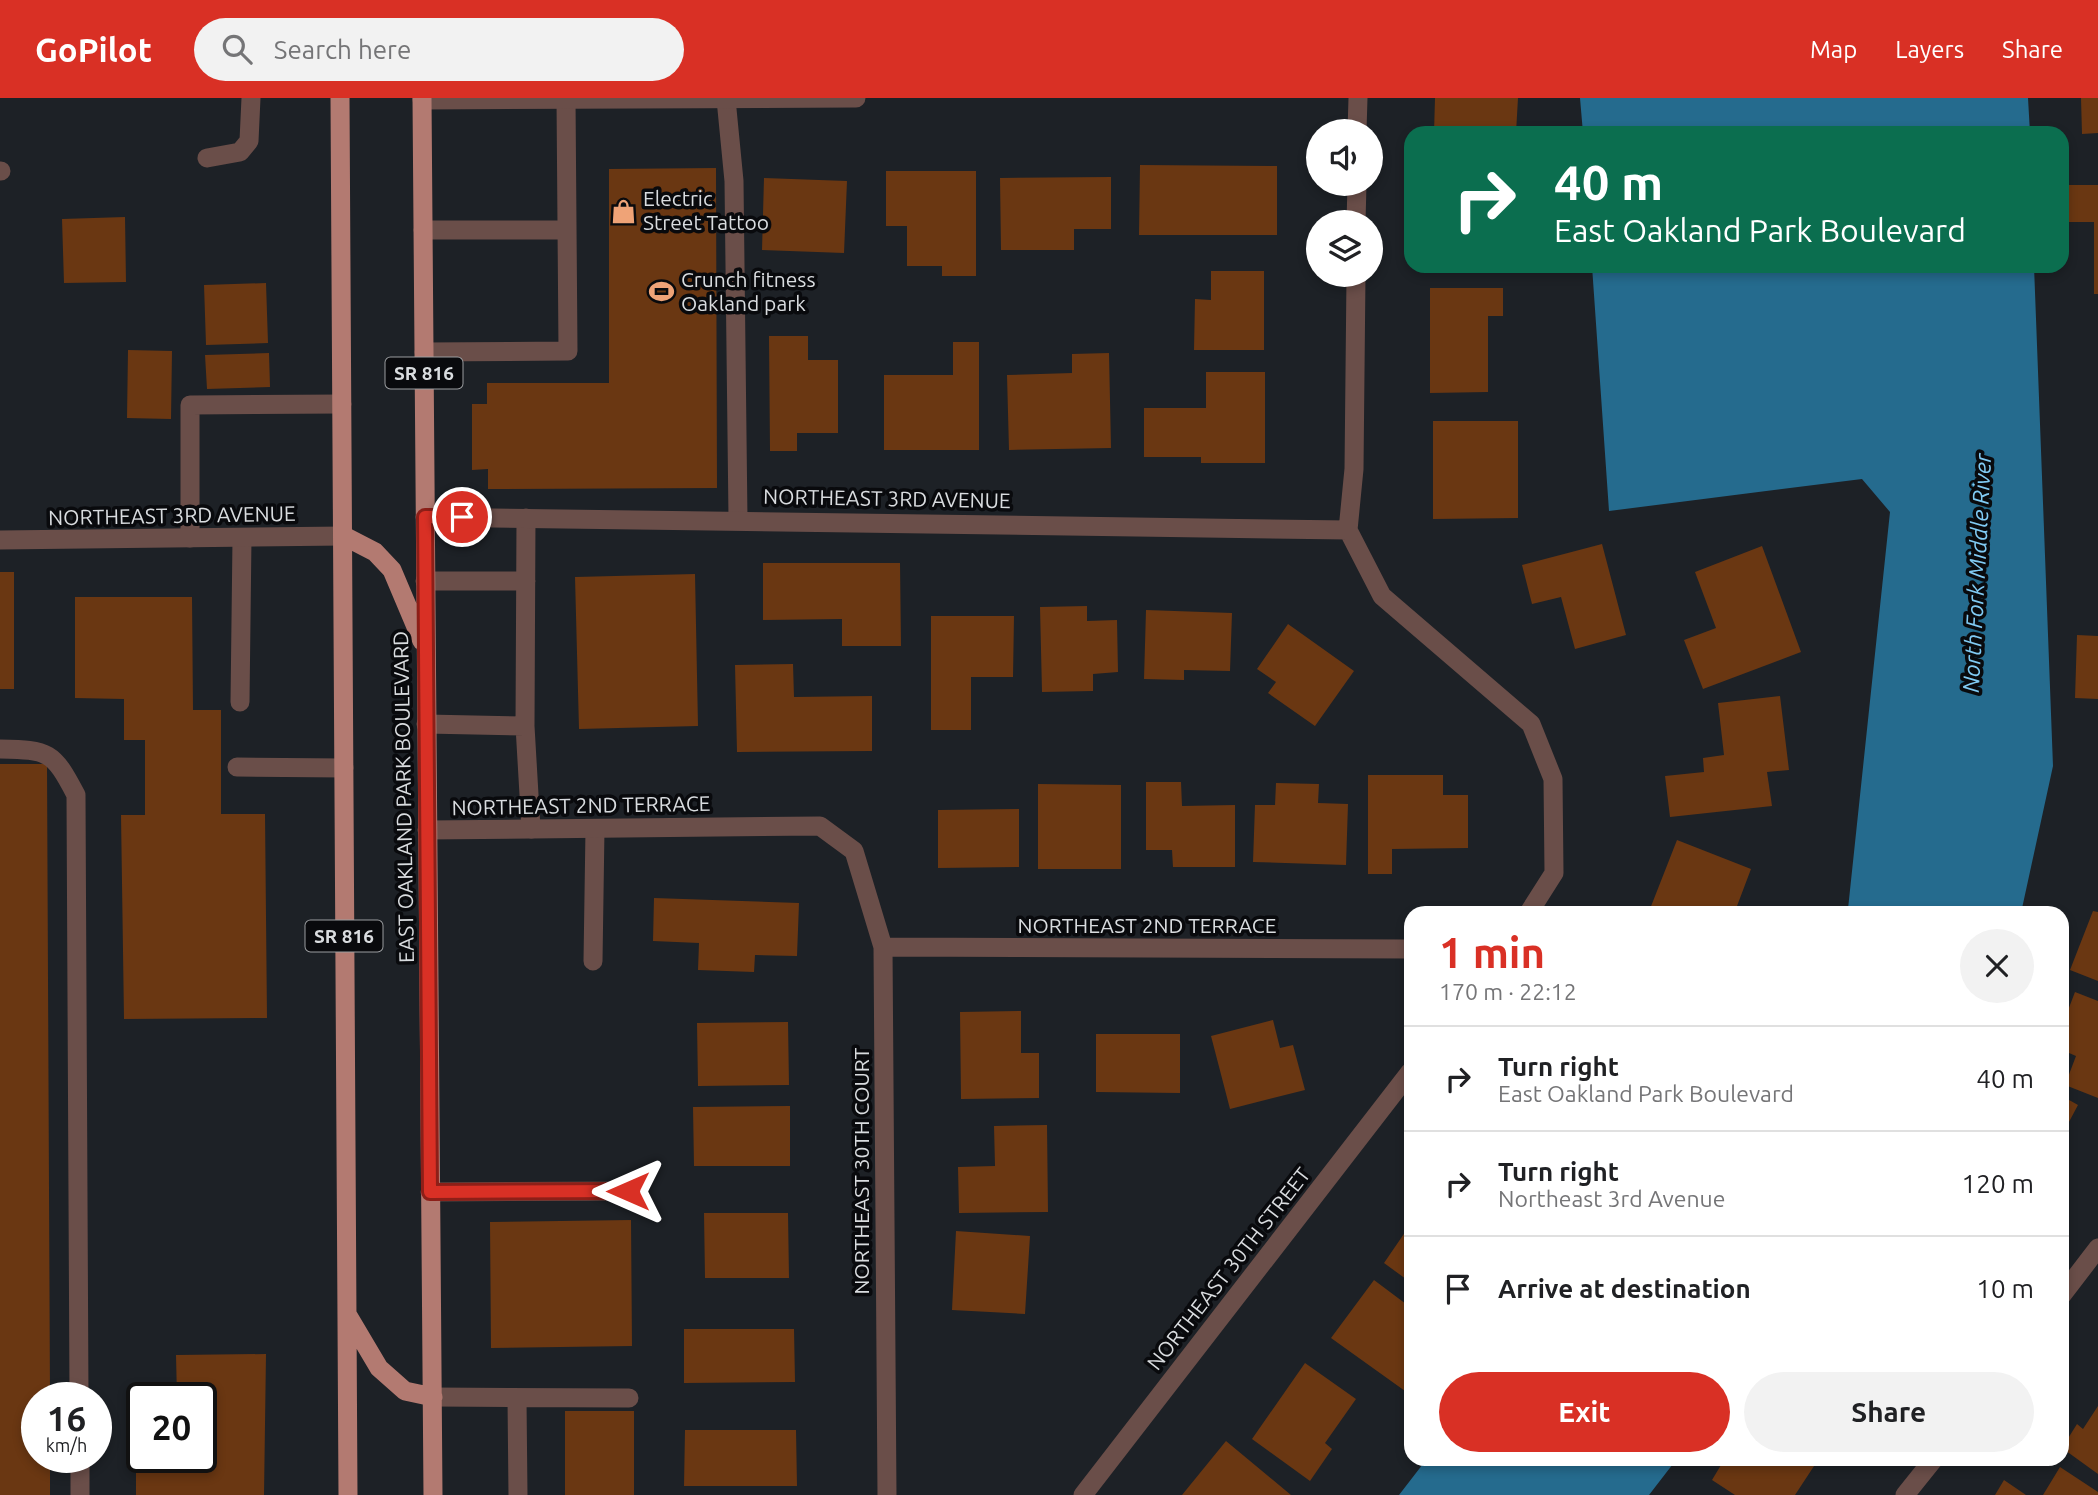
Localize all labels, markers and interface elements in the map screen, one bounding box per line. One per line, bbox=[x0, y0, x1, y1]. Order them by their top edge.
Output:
search box bbox=[194, 18, 684, 81]
icon: search bbox=[218, 30, 256, 68]
text: GoPilot bbox=[35, 31, 152, 68]
text: Search here bbox=[274, 35, 411, 64]
text: Map bbox=[1810, 36, 1857, 63]
text: Layers bbox=[1895, 36, 1964, 63]
text: Share bbox=[2002, 36, 2063, 63]
map controls bbox=[1306, 119, 1383, 287]
button: sound bbox=[1306, 119, 1383, 196]
icon: right bbox=[1439, 154, 1530, 245]
text: 40 m bbox=[1554, 154, 1663, 209]
place label: Electric Street Tattoo bbox=[643, 186, 769, 234]
shop icon: Electric Street Tattoo bbox=[609, 197, 637, 225]
button: layers bbox=[1306, 210, 1383, 287]
text: East Oakland Park Boulevard bbox=[1554, 212, 1966, 248]
place label: Crunch fitness Oakland park bbox=[681, 267, 816, 315]
sports icon: Crunch fitness Oakland park bbox=[647, 278, 675, 306]
road number: SR 816 bbox=[386, 358, 462, 388]
water label: North Fork Middle River bbox=[1958, 452, 1995, 693]
street label: NORTHEAST 3RD AVENUE bbox=[763, 484, 1011, 512]
pin bbox=[432, 487, 492, 547]
icon: arrive bbox=[443, 498, 481, 536]
street label: NORTHEAST 3RD AVENUE bbox=[48, 501, 296, 529]
street label: EAST OAKLAND PARK BOULEVARD bbox=[388, 631, 418, 963]
street label: NORTHEAST 2ND TERRACE bbox=[451, 791, 711, 819]
street label: NORTHEAST 2ND TERRACE bbox=[1017, 913, 1277, 937]
road number: SR 816 bbox=[306, 920, 382, 951]
text: 1 min bbox=[1439, 929, 1545, 976]
button: close bbox=[1960, 929, 2034, 1003]
text: 170 m · 22:12 bbox=[1439, 979, 1577, 1004]
street label: NORTHEAST 30TH COURT bbox=[849, 1047, 873, 1295]
text: Turn right bbox=[1498, 1052, 1619, 1081]
icon: right bbox=[1439, 1060, 1477, 1098]
text: 40 m bbox=[1976, 1064, 2034, 1093]
text: East Oakland Park Boulevard bbox=[1498, 1081, 1794, 1106]
position arrow bbox=[591, 1154, 665, 1228]
text: Turn right bbox=[1498, 1157, 1619, 1186]
street label: NORTHEAST 30TH STREET bbox=[1142, 1162, 1315, 1374]
icon: right bbox=[1439, 1165, 1477, 1203]
text: 120 m bbox=[1962, 1169, 2034, 1198]
text: Northeast 3rd Avenue bbox=[1498, 1186, 1725, 1211]
icon: arrive bbox=[1439, 1270, 1477, 1308]
text: Arrive at destination bbox=[1498, 1274, 1751, 1303]
text: 10 m bbox=[1976, 1274, 2034, 1303]
button: Exit bbox=[1439, 1372, 1730, 1452]
button: Share bbox=[1744, 1372, 2034, 1452]
speed limit sign: 20 bbox=[126, 1382, 217, 1473]
text: 16 bbox=[47, 1398, 86, 1438]
text: km/h bbox=[46, 1435, 87, 1455]

